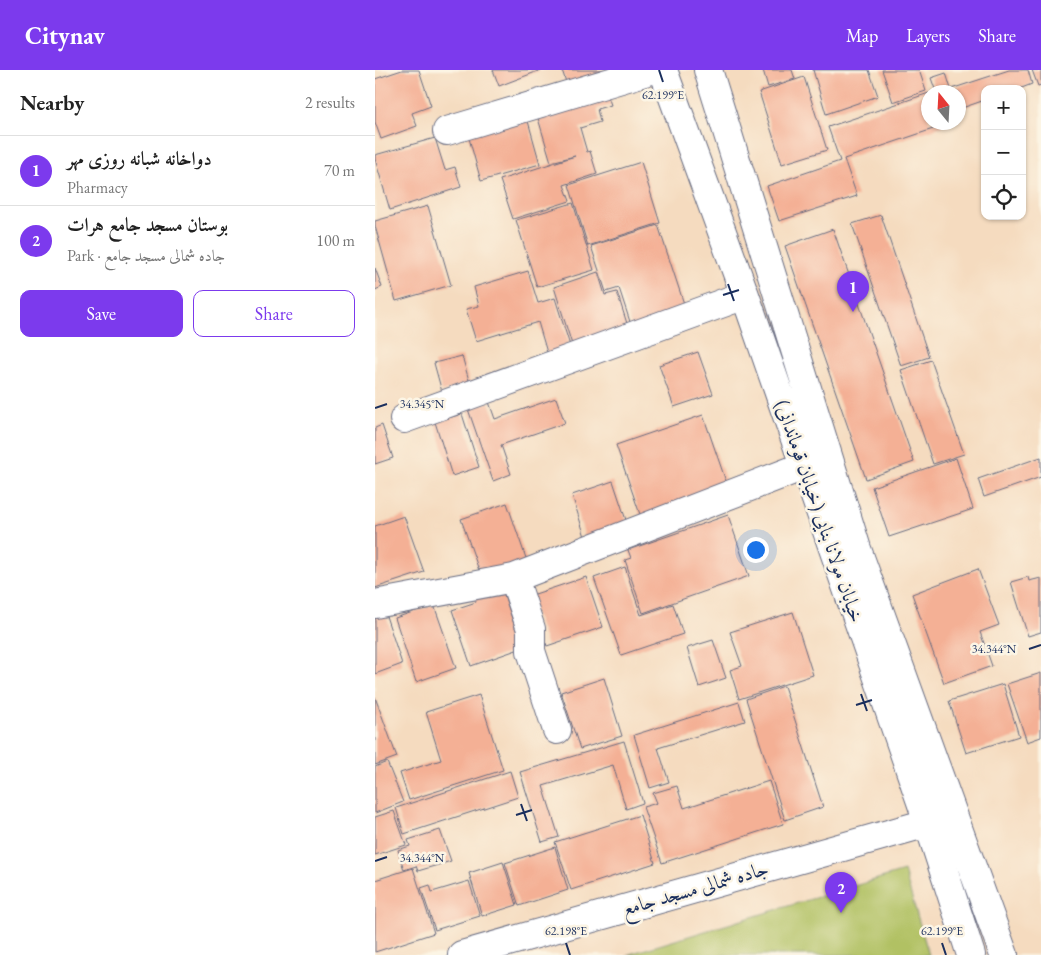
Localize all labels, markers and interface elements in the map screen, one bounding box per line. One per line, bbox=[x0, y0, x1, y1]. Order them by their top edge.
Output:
text: Citynav bbox=[25, 20, 105, 51]
text: Map bbox=[846, 24, 878, 47]
text: Layers bbox=[906, 24, 950, 47]
text: Share bbox=[978, 24, 1016, 47]
north arrow bbox=[921, 85, 966, 130]
map controls bbox=[981, 85, 1026, 220]
button: + bbox=[981, 85, 1026, 130]
text: 62.199°E bbox=[642, 87, 684, 103]
text: Nearby bbox=[20, 89, 84, 116]
text: 2 results bbox=[305, 92, 355, 113]
button: − bbox=[981, 130, 1026, 175]
text: دواخانه شبانه روزی مهر bbox=[67, 146, 212, 171]
text: 1 bbox=[32, 160, 40, 181]
text: 70 m bbox=[324, 160, 355, 181]
button: locate bbox=[981, 175, 1026, 220]
text: Pharmacy bbox=[67, 177, 128, 198]
text: بوستان مسجد جامع هرات bbox=[67, 212, 228, 237]
text: 2 bbox=[32, 230, 40, 251]
text: 100 m bbox=[316, 230, 355, 251]
text: Park · جاده شمالی مسجد جامع bbox=[67, 245, 225, 266]
pin: 1 bbox=[837, 271, 869, 312]
button: Save bbox=[20, 290, 183, 337]
button: Share bbox=[193, 290, 355, 337]
text: 34.345°N bbox=[400, 396, 445, 412]
street label: خیابان مولانا بنایی (خیابان قوماندانی) bbox=[769, 396, 870, 626]
your location bbox=[743, 537, 769, 563]
text: 34.344°N bbox=[972, 641, 1017, 657]
text: 34.344°N bbox=[400, 850, 445, 866]
street label: جاده شمالی مسجد جامع bbox=[619, 855, 773, 926]
pin: 2 bbox=[825, 872, 857, 913]
text: 62.198°E bbox=[545, 923, 587, 939]
text: 62.199°E bbox=[921, 923, 963, 939]

